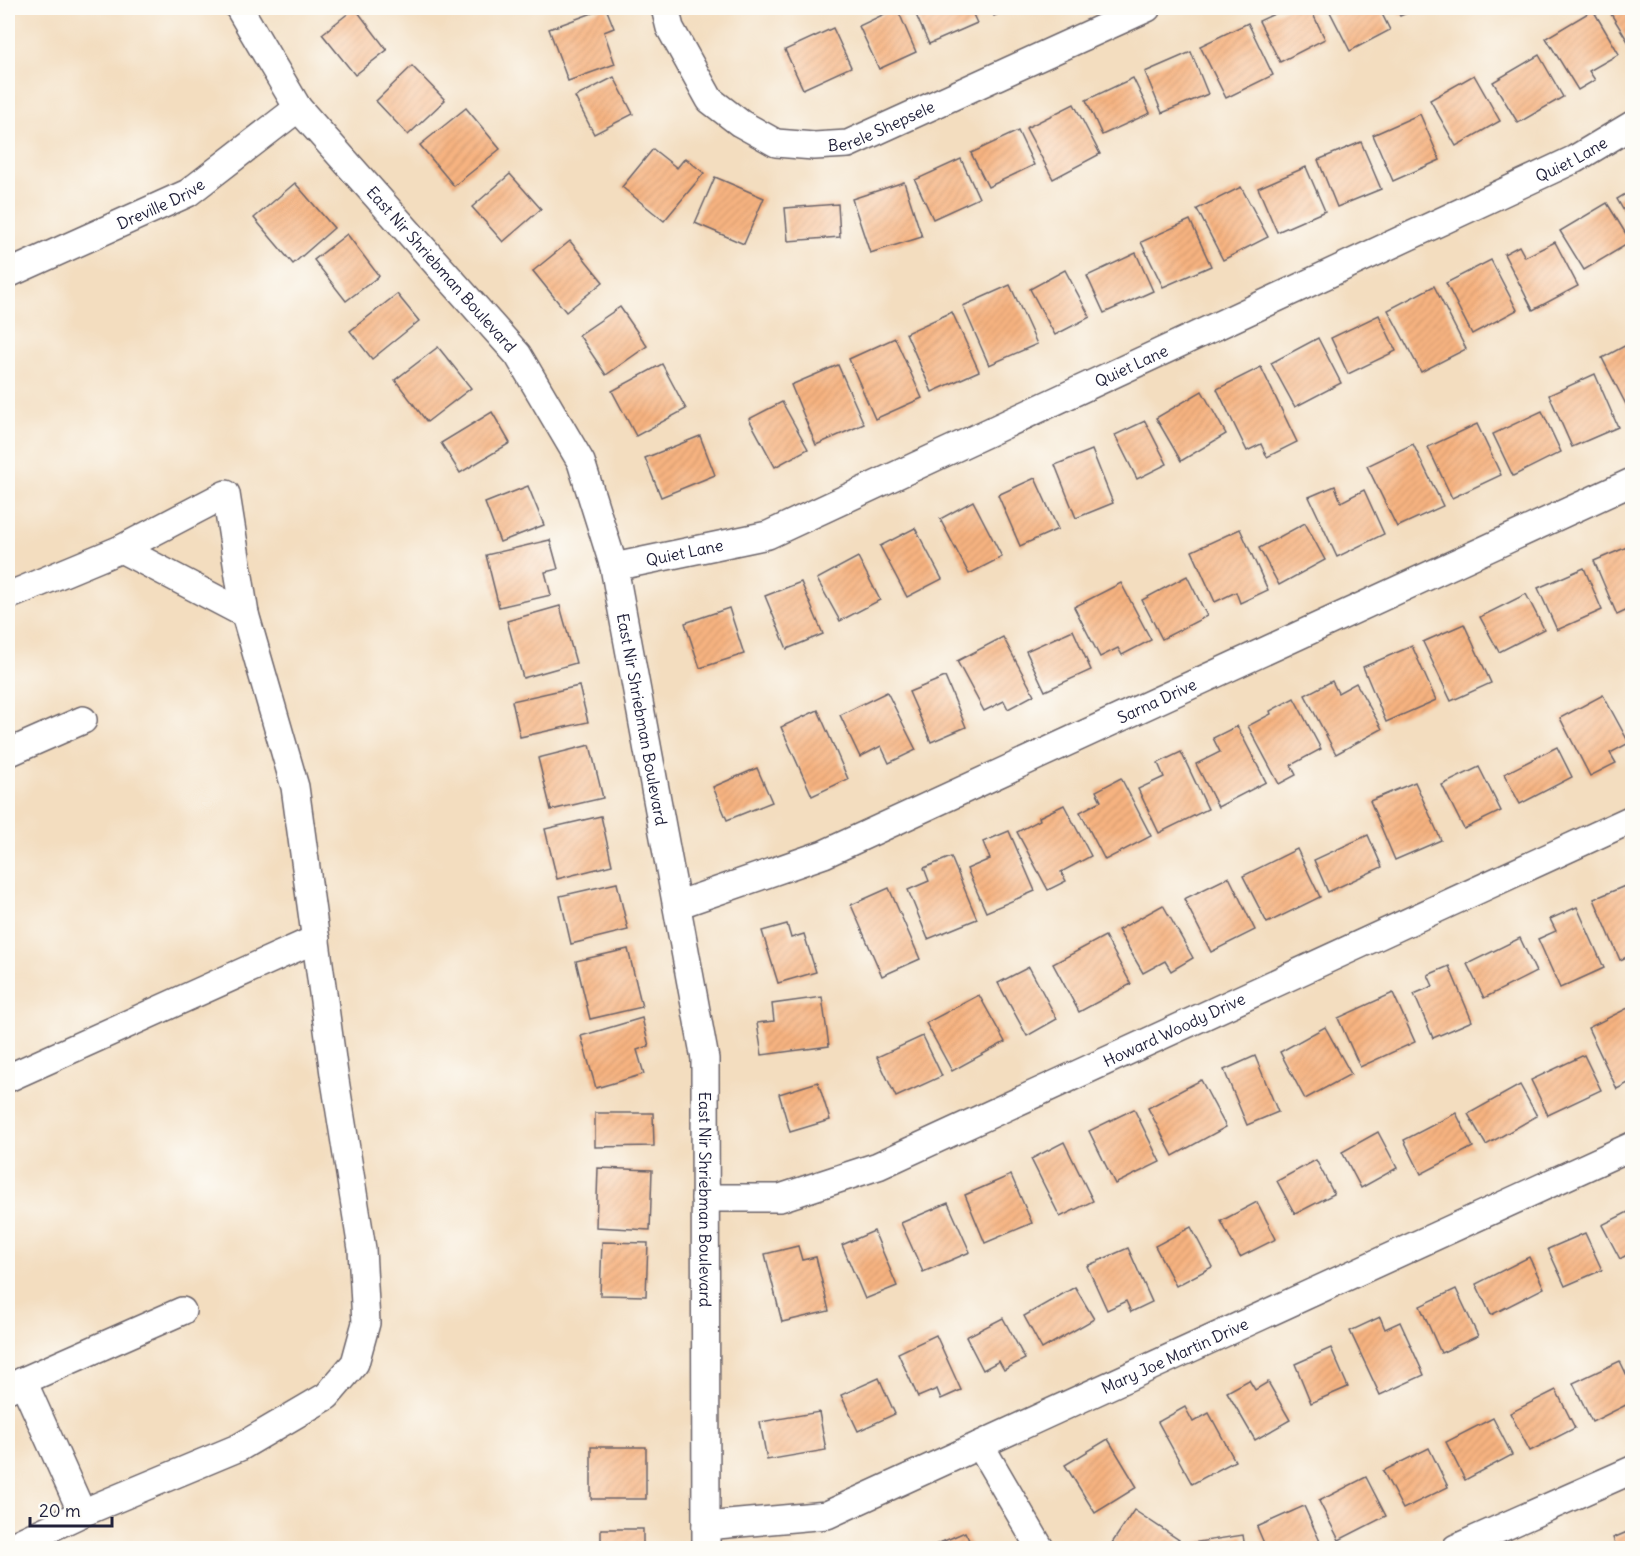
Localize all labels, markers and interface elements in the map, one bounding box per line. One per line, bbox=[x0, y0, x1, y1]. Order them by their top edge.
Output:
street label: Berele Shepsele bbox=[827, 96, 938, 155]
street label: Quiet Lane bbox=[1532, 132, 1611, 186]
street label: Dreville Drive bbox=[114, 174, 208, 234]
street label: East Nir Shriebman Boulevard bbox=[362, 182, 521, 356]
street label: Quiet Lane bbox=[1091, 340, 1171, 391]
street label: Quiet Lane bbox=[644, 535, 725, 570]
street label: East Nir Shriebman Boulevard bbox=[613, 612, 672, 827]
street label: Sarna Drive bbox=[1114, 674, 1199, 728]
street label: Howard Woody Drive bbox=[1100, 988, 1248, 1071]
street label: East Nir Shriebman Boulevard bbox=[695, 1092, 716, 1307]
street label: Mary Joe Martin Drive bbox=[1098, 1313, 1251, 1398]
scale bar bbox=[30, 1490, 112, 1528]
text: 20 m bbox=[39, 1499, 81, 1522]

